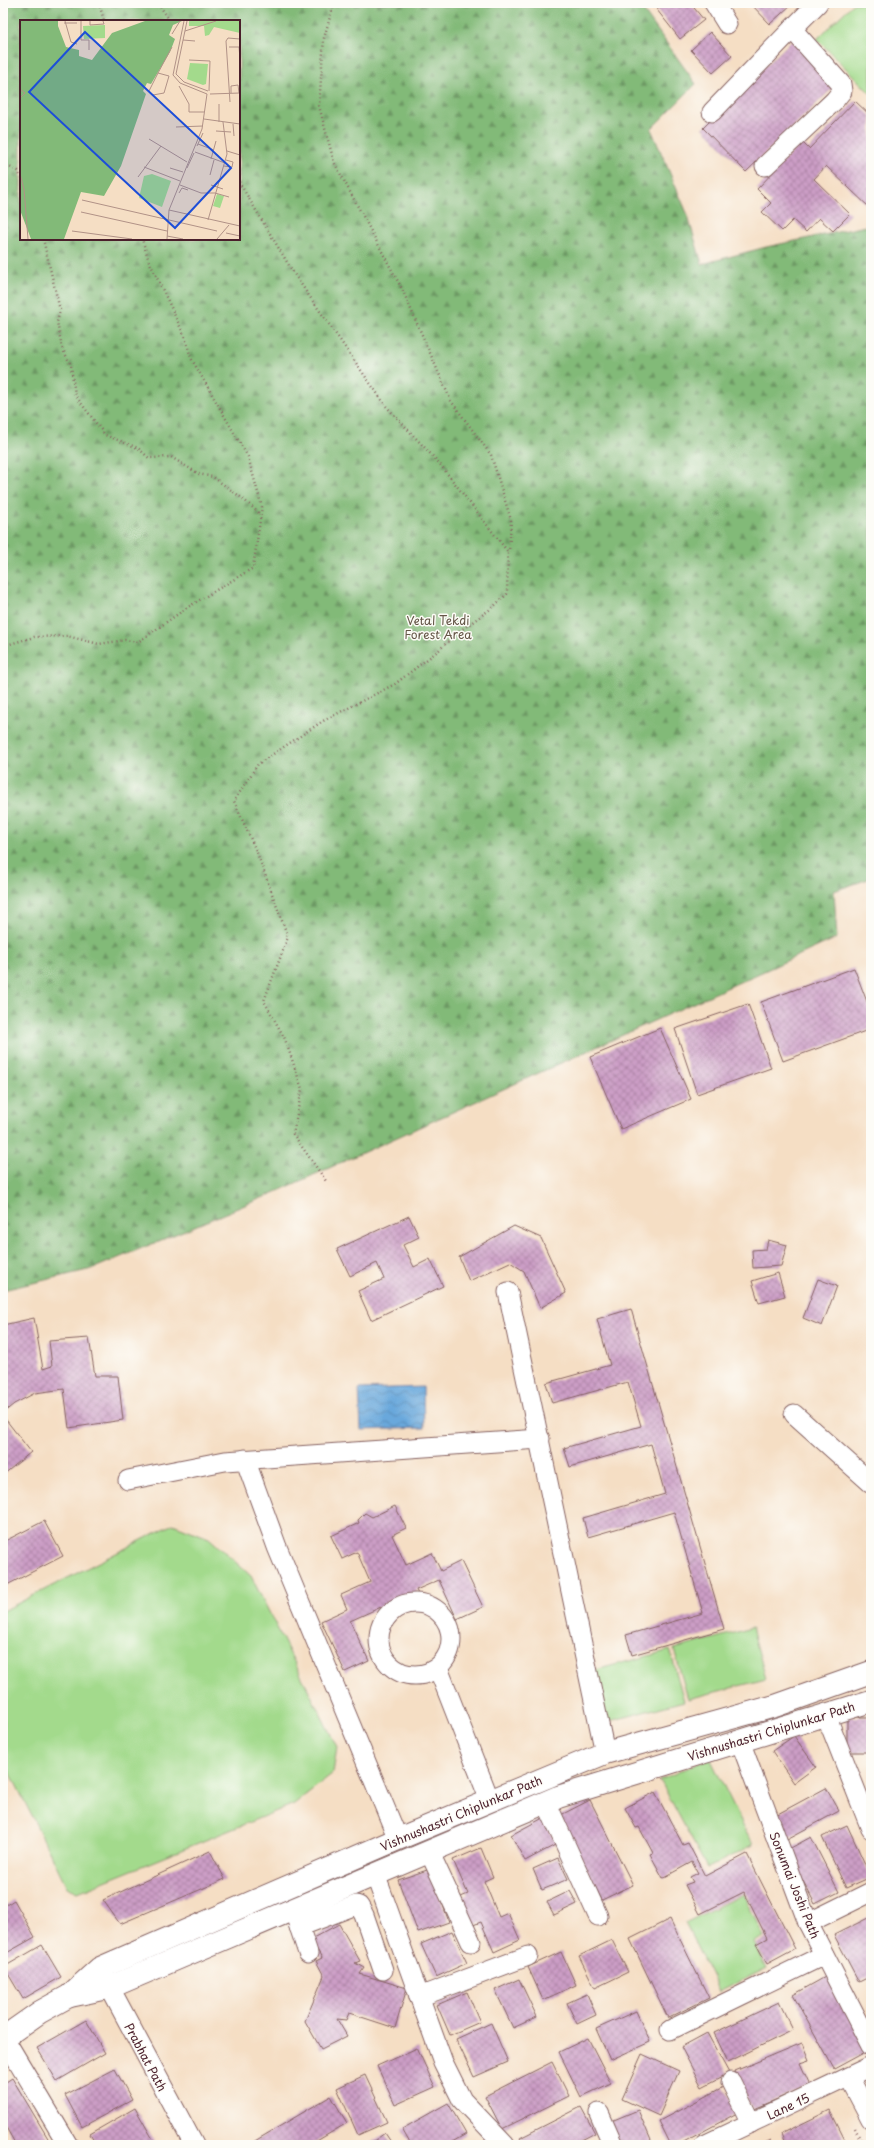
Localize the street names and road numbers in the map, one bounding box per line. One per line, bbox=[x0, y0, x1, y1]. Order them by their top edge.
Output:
street label: Vishnushastri Chiplunkar Path bbox=[685, 1697, 857, 1765]
street label: Vishnushastri Chiplunkar Path bbox=[377, 1771, 545, 1855]
street label: Sonumai Joshi Path bbox=[765, 1829, 825, 1941]
street label: Prabhat Path bbox=[120, 2020, 172, 2094]
street label: Lane 15 bbox=[764, 2088, 812, 2124]

